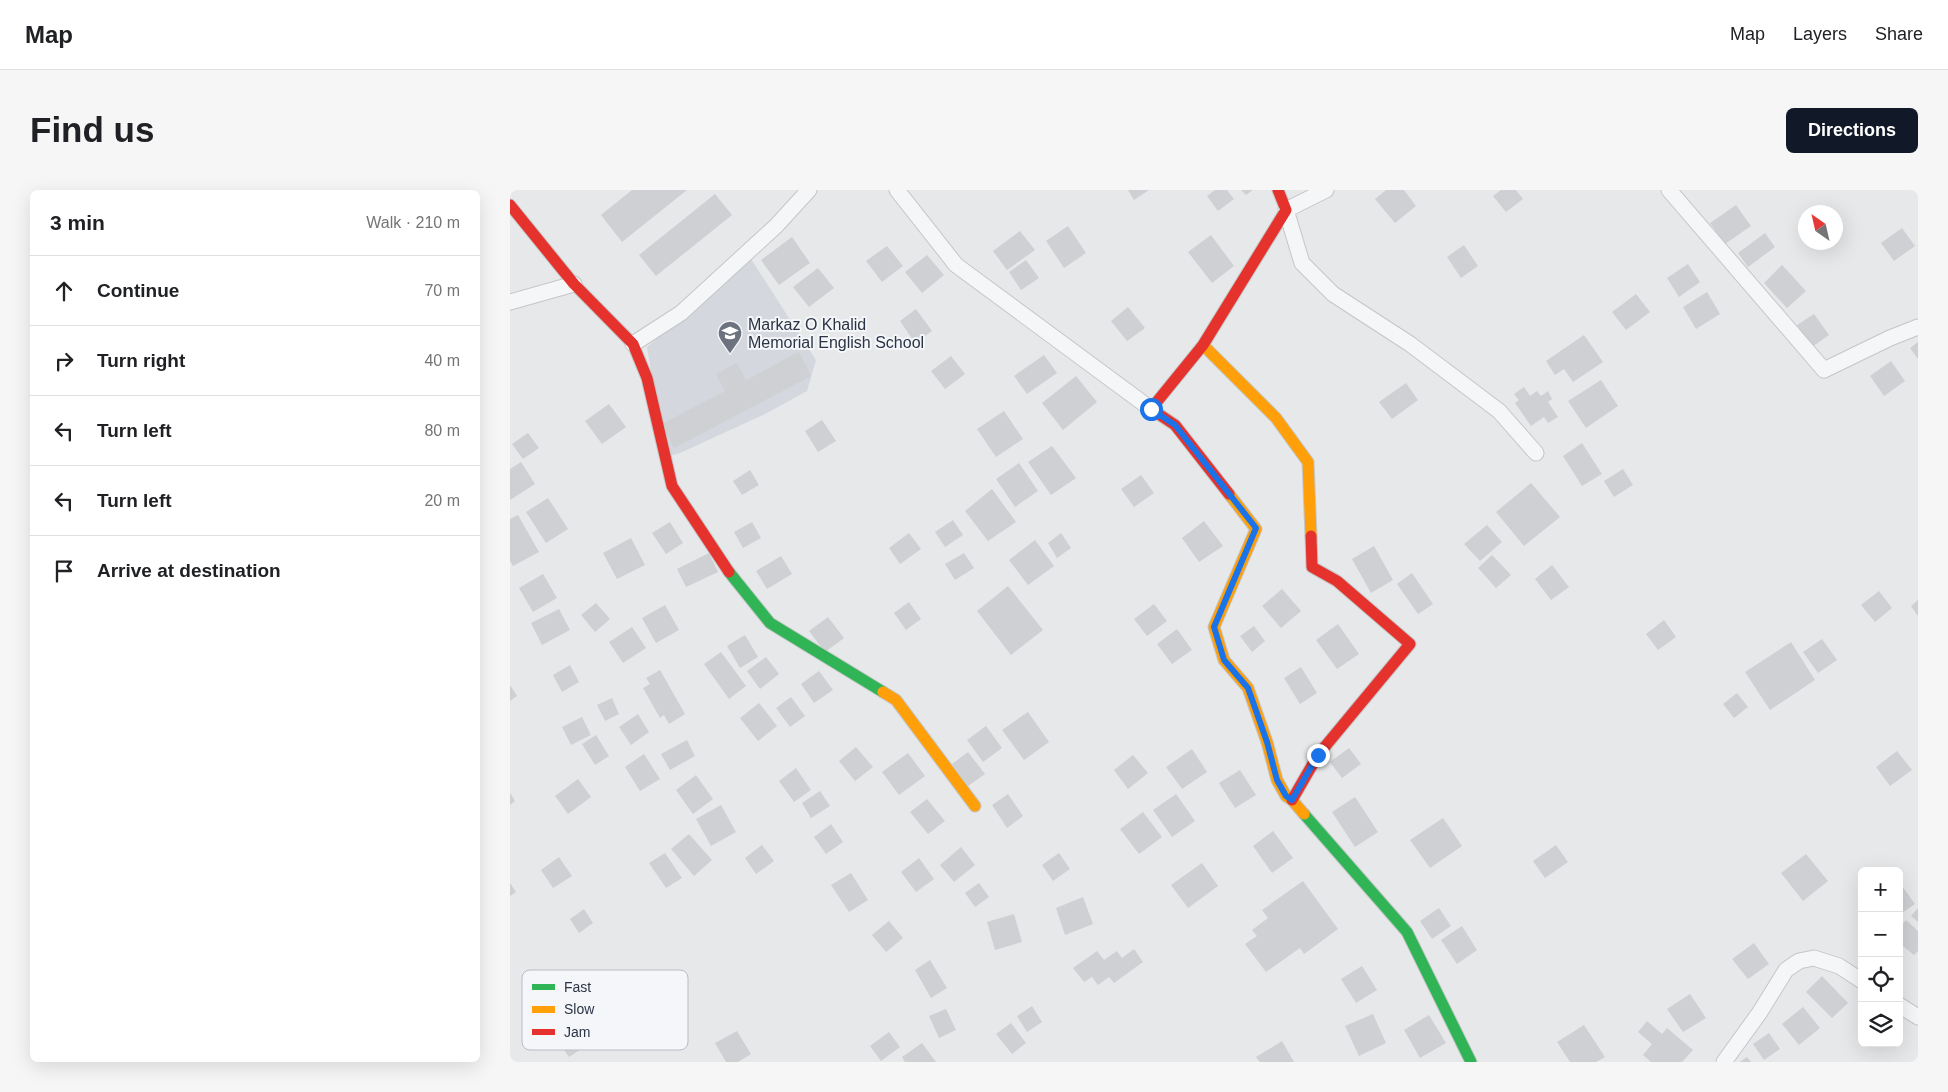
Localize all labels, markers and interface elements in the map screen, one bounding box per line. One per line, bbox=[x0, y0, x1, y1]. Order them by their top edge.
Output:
text: Map bbox=[25, 21, 73, 48]
text: Map bbox=[1730, 24, 1765, 44]
text: Layers bbox=[1793, 24, 1847, 44]
text: Share bbox=[1875, 24, 1923, 44]
button: Directions bbox=[1786, 108, 1918, 153]
text: Find us bbox=[30, 110, 154, 149]
north arrow bbox=[1798, 205, 1843, 250]
text: 3 min bbox=[50, 211, 105, 234]
text: Walk · 210 m bbox=[366, 214, 460, 231]
icon: ahead bbox=[50, 277, 78, 305]
text: Continue bbox=[97, 280, 179, 301]
text: 70 m bbox=[424, 282, 460, 299]
place label: Markaz O Khalid Memorial English School bbox=[748, 316, 924, 351]
school or university icon: Markaz O Khalid Memorial English School bbox=[717, 320, 743, 354]
icon: right bbox=[50, 347, 78, 375]
text: Turn right bbox=[97, 350, 185, 371]
text: 40 m bbox=[424, 352, 460, 369]
route start bbox=[1140, 398, 1163, 421]
icon: left bbox=[50, 417, 78, 445]
text: Turn left bbox=[97, 420, 172, 441]
text: 80 m bbox=[424, 422, 460, 439]
icon: left bbox=[50, 487, 78, 515]
text: Turn left bbox=[97, 490, 172, 511]
text: 20 m bbox=[424, 492, 460, 509]
icon: arrive bbox=[50, 557, 78, 585]
text: Arrive at destination bbox=[97, 560, 281, 581]
route end bbox=[1307, 744, 1330, 767]
map controls bbox=[1858, 867, 1903, 1047]
button: + bbox=[1858, 867, 1903, 912]
button: − bbox=[1858, 912, 1903, 957]
button: locate bbox=[1858, 957, 1903, 1002]
legend bbox=[522, 970, 688, 1050]
text: Fast bbox=[564, 979, 591, 995]
text: Slow bbox=[564, 1001, 595, 1017]
button: layers bbox=[1858, 1002, 1903, 1047]
text: Jam bbox=[564, 1024, 590, 1040]

